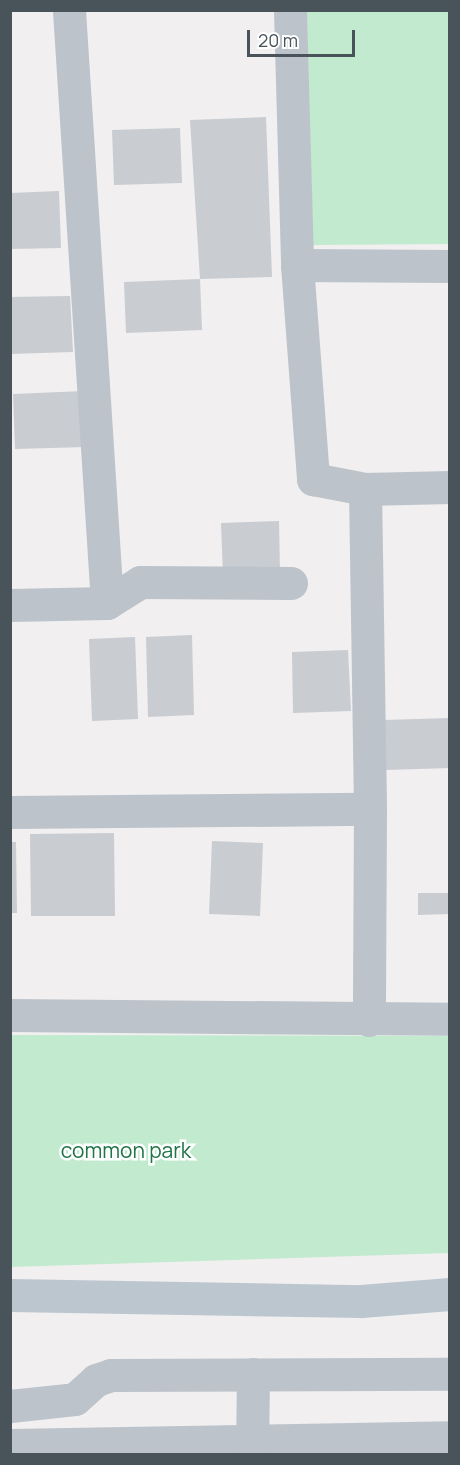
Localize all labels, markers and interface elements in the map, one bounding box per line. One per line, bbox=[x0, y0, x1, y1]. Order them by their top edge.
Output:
scale bar bbox=[250, 18, 358, 56]
text: 20 m bbox=[258, 28, 298, 52]
park label: common park bbox=[61, 1137, 191, 1163]

